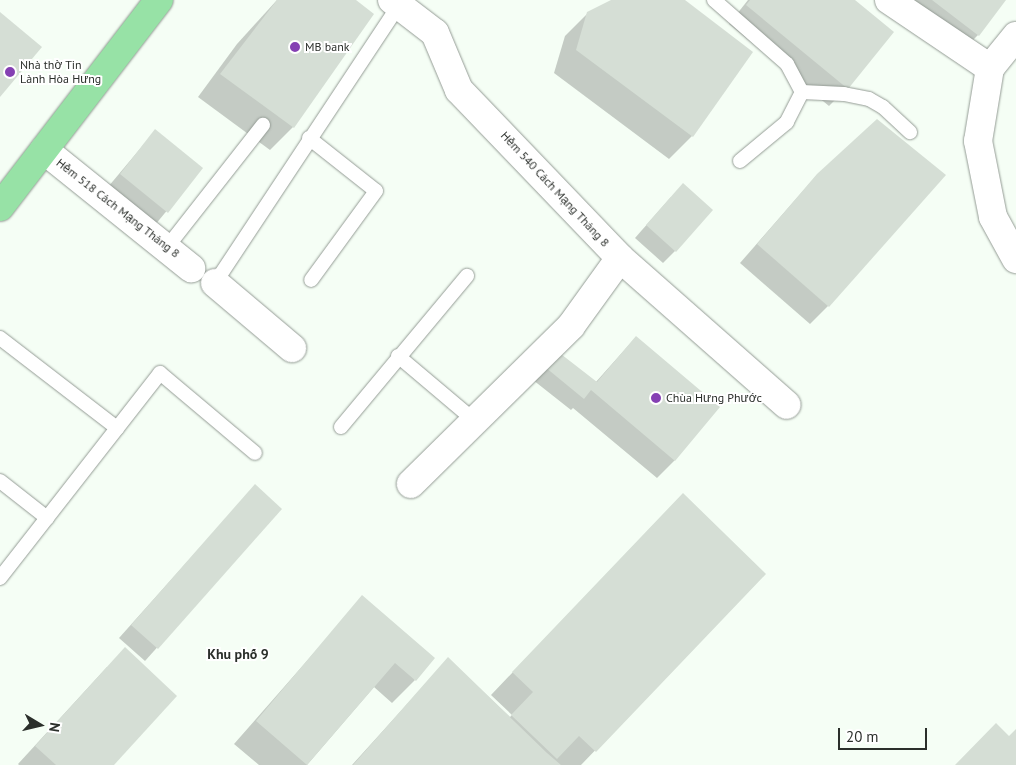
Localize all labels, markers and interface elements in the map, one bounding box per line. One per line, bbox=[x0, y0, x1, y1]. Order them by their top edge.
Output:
place label: MB bank bbox=[305, 40, 349, 54]
marker: MB bank bbox=[289, 41, 301, 53]
place label: Nhà thờ Tin Lành Hòa Hưng bbox=[20, 58, 101, 86]
marker: Nhà thờ Tin Lành Hòa Hưng bbox=[4, 66, 16, 78]
street label: Hẻm 540 Cách Mạng Tháng 8 bbox=[498, 128, 612, 250]
street label: Hẻm 518 Cách Mạng Tháng 8 bbox=[53, 155, 183, 261]
place label: Chùa Hưng Phước bbox=[666, 391, 762, 405]
marker: Chùa Hưng Phước bbox=[650, 392, 662, 404]
district label: Khu phố 9 bbox=[207, 646, 269, 662]
north arrow bbox=[15, 700, 65, 750]
scale bar bbox=[841, 718, 930, 750]
text: N bbox=[45, 721, 64, 733]
text: 20 m bbox=[846, 727, 879, 746]

